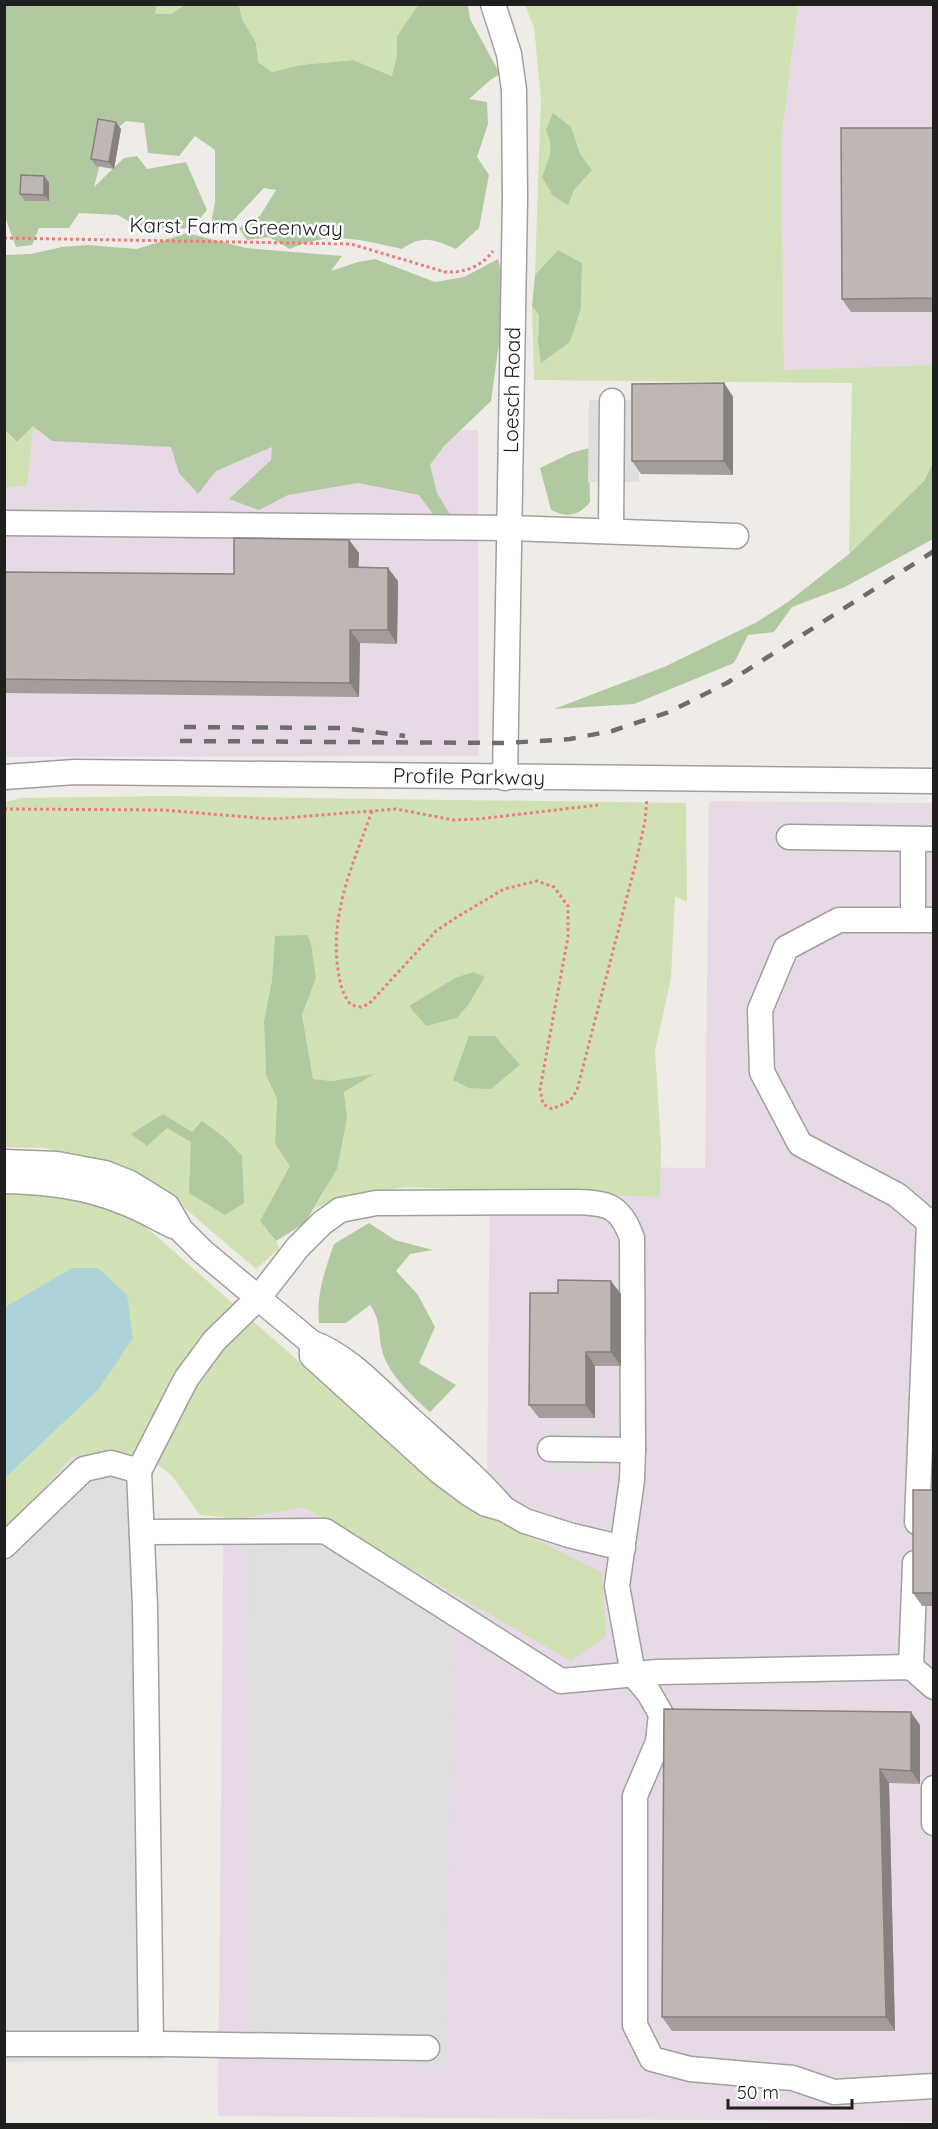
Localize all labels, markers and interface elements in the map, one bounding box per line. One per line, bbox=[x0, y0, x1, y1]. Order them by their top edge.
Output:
street label: Karst Farm Greenway bbox=[129, 211, 343, 241]
street label: Loesch Road bbox=[497, 327, 525, 453]
street label: Profile Parkway bbox=[393, 762, 545, 790]
scale bar bbox=[728, 2072, 852, 2110]
text: 50 m bbox=[737, 2081, 779, 2104]

